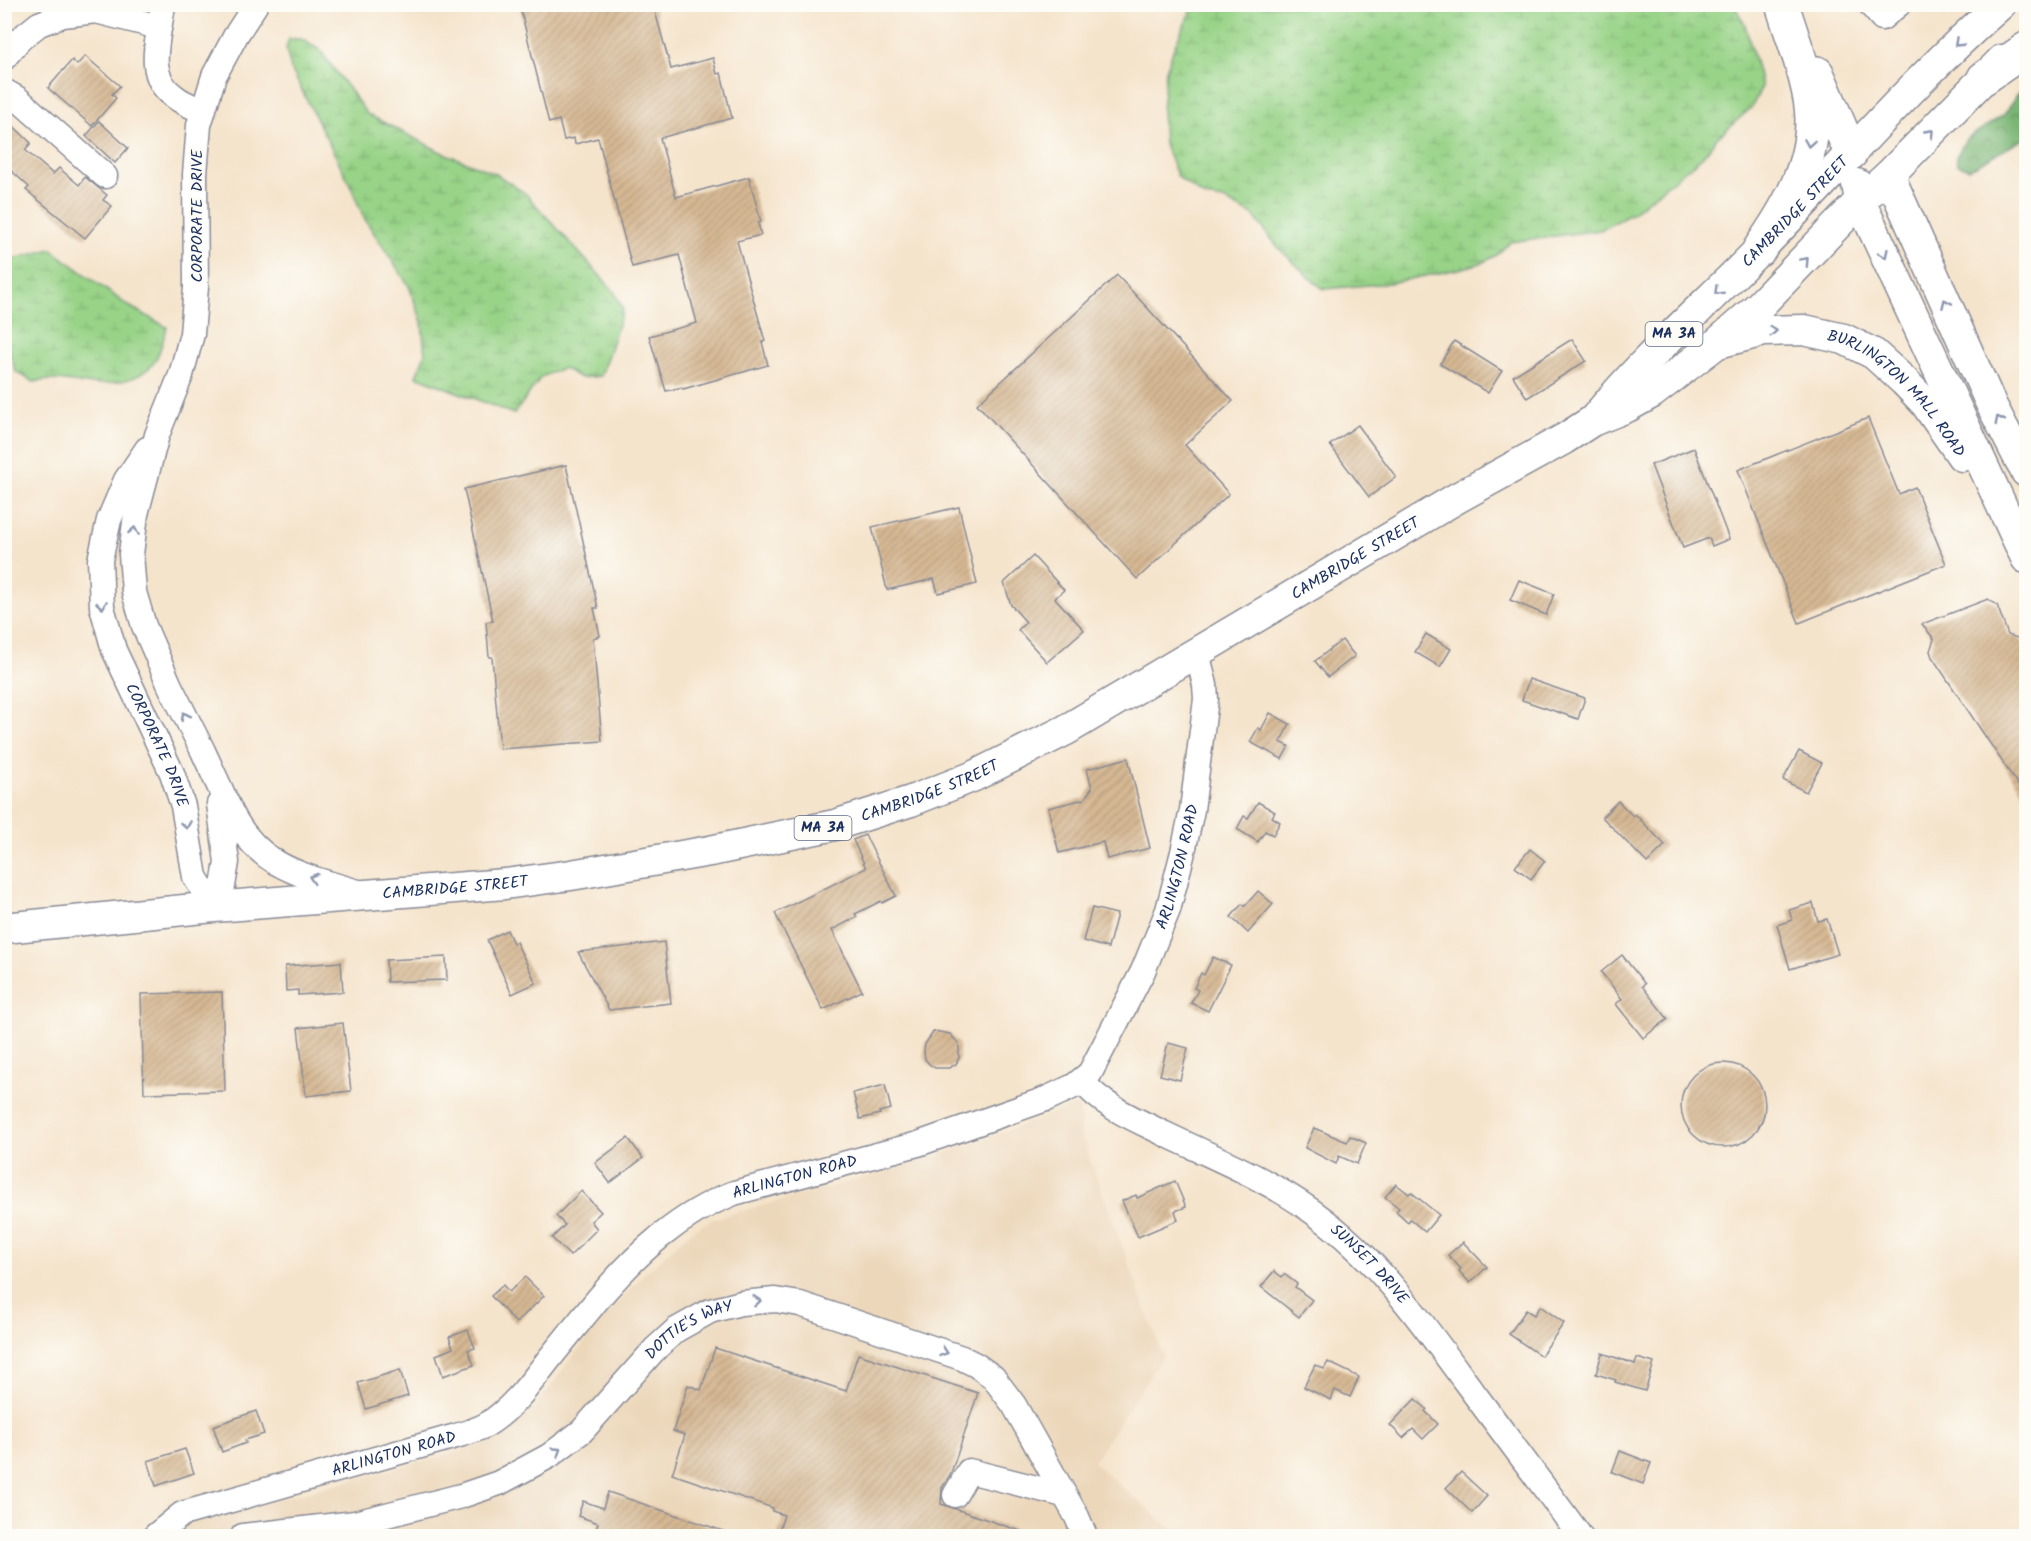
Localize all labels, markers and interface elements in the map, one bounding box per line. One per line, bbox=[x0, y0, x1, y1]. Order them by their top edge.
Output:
one-way arrow bbox=[1954, 36, 1965, 47]
one-way arrow bbox=[1923, 129, 1934, 139]
one-way arrow bbox=[1804, 138, 1816, 147]
street label: CORPORATE DRIVE bbox=[185, 149, 210, 283]
street label: CAMBRIDGE STREET bbox=[1736, 149, 1855, 273]
one-way arrow bbox=[1877, 248, 1889, 259]
one-way arrow bbox=[1797, 257, 1808, 268]
one-way arrow bbox=[1714, 284, 1725, 295]
one-way arrow bbox=[1941, 298, 1953, 309]
road number: MA 3A bbox=[1646, 322, 1702, 346]
street label: BURLINGTON MALL ROAD bbox=[1825, 323, 1972, 462]
one-way arrow bbox=[1769, 325, 1778, 338]
one-way arrow bbox=[1995, 416, 2007, 427]
street label: CAMBRIDGE STREET bbox=[1286, 510, 1426, 606]
one-way arrow bbox=[127, 527, 139, 536]
one-way arrow bbox=[95, 599, 108, 609]
street label: CORPORATE DRIVE bbox=[119, 679, 195, 811]
one-way arrow bbox=[181, 711, 192, 722]
street label: CAMBRIDGE STREET bbox=[858, 752, 1004, 829]
street label: ARLINGTON ROAD bbox=[1149, 803, 1205, 933]
road number: MA 3A bbox=[794, 816, 852, 840]
one-way arrow bbox=[180, 820, 192, 830]
street label: CAMBRIDGE STREET bbox=[381, 868, 531, 906]
one-way arrow bbox=[308, 873, 319, 885]
street label: ARLINGTON ROAD bbox=[729, 1148, 860, 1205]
street label: SUNSET DRIVE bbox=[1325, 1218, 1415, 1310]
street label: DOTTIE'S WAY bbox=[639, 1293, 736, 1365]
one-way arrow bbox=[752, 1295, 762, 1308]
one-way arrow bbox=[938, 1344, 949, 1357]
street label: ARLINGTON ROAD bbox=[329, 1424, 459, 1483]
one-way arrow bbox=[550, 1447, 561, 1458]

